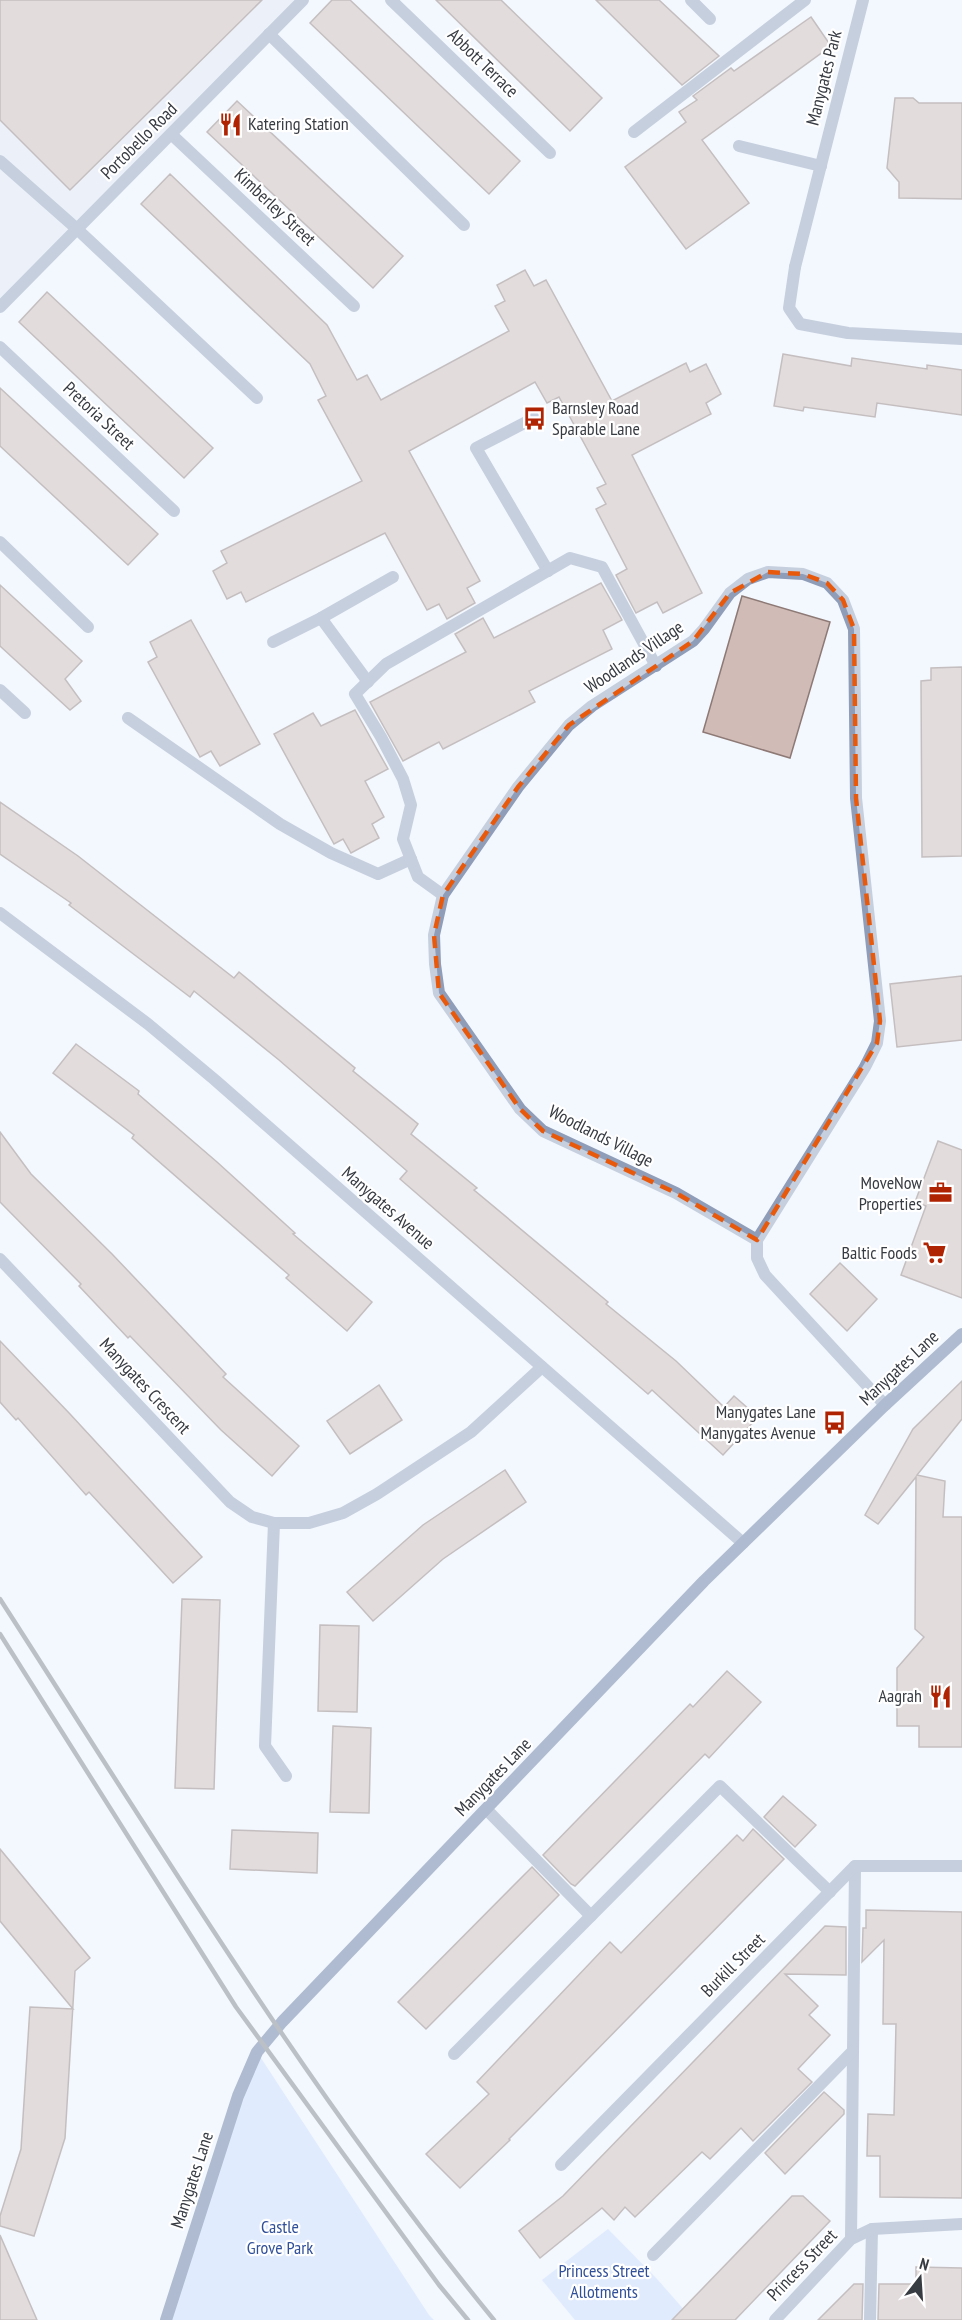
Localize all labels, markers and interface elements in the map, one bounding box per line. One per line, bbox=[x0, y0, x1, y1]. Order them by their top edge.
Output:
street label: Abbott Terrace bbox=[443, 23, 523, 102]
street label: Manygates Park bbox=[801, 28, 846, 128]
street label: Portobello Road bbox=[95, 97, 182, 184]
restaurant icon: Katering Station bbox=[217, 111, 243, 137]
place label: Katering Station bbox=[248, 112, 349, 135]
street label: Kimberley Street bbox=[230, 163, 321, 250]
street label: Pretoria Street bbox=[59, 377, 140, 455]
place label: Barnsley Road Sparable Lane bbox=[552, 396, 640, 440]
bus stop icon: Barnsley Road Sparable Lane bbox=[521, 405, 547, 431]
street label: Woodlands Village bbox=[580, 615, 688, 698]
street label: Woodlands Village bbox=[545, 1099, 657, 1172]
street label: Manygates Avenue bbox=[337, 1161, 439, 1254]
place label: MoveNow Properties bbox=[859, 1171, 922, 1215]
office icon: MoveNow Properties bbox=[927, 1180, 953, 1206]
supermarket icon: Baltic Foods bbox=[922, 1240, 948, 1266]
place label: Baltic Foods bbox=[842, 1241, 917, 1264]
street label: Manygates Lane bbox=[854, 1325, 943, 1410]
street label: Manygates Crescent bbox=[95, 1333, 196, 1439]
place label: Manygates Lane Manygates Avenue bbox=[701, 1400, 816, 1444]
bus stop icon: Manygates Lane Manygates Avenue bbox=[821, 1409, 847, 1435]
restaurant icon: Aagrah bbox=[927, 1683, 953, 1709]
place label: Aagrah bbox=[878, 1684, 922, 1707]
street label: Manygates Lane bbox=[450, 1733, 536, 1821]
street label: Burkill Street bbox=[696, 1928, 770, 2002]
street label: Manygates Lane bbox=[165, 2129, 218, 2231]
park label: Castle Grove Park bbox=[247, 2215, 313, 2259]
street label: Princess Street bbox=[762, 2224, 842, 2305]
north arrow bbox=[890, 2248, 950, 2308]
text: N bbox=[917, 2253, 931, 2274]
park label: Princess Street Allotments bbox=[558, 2259, 650, 2303]

